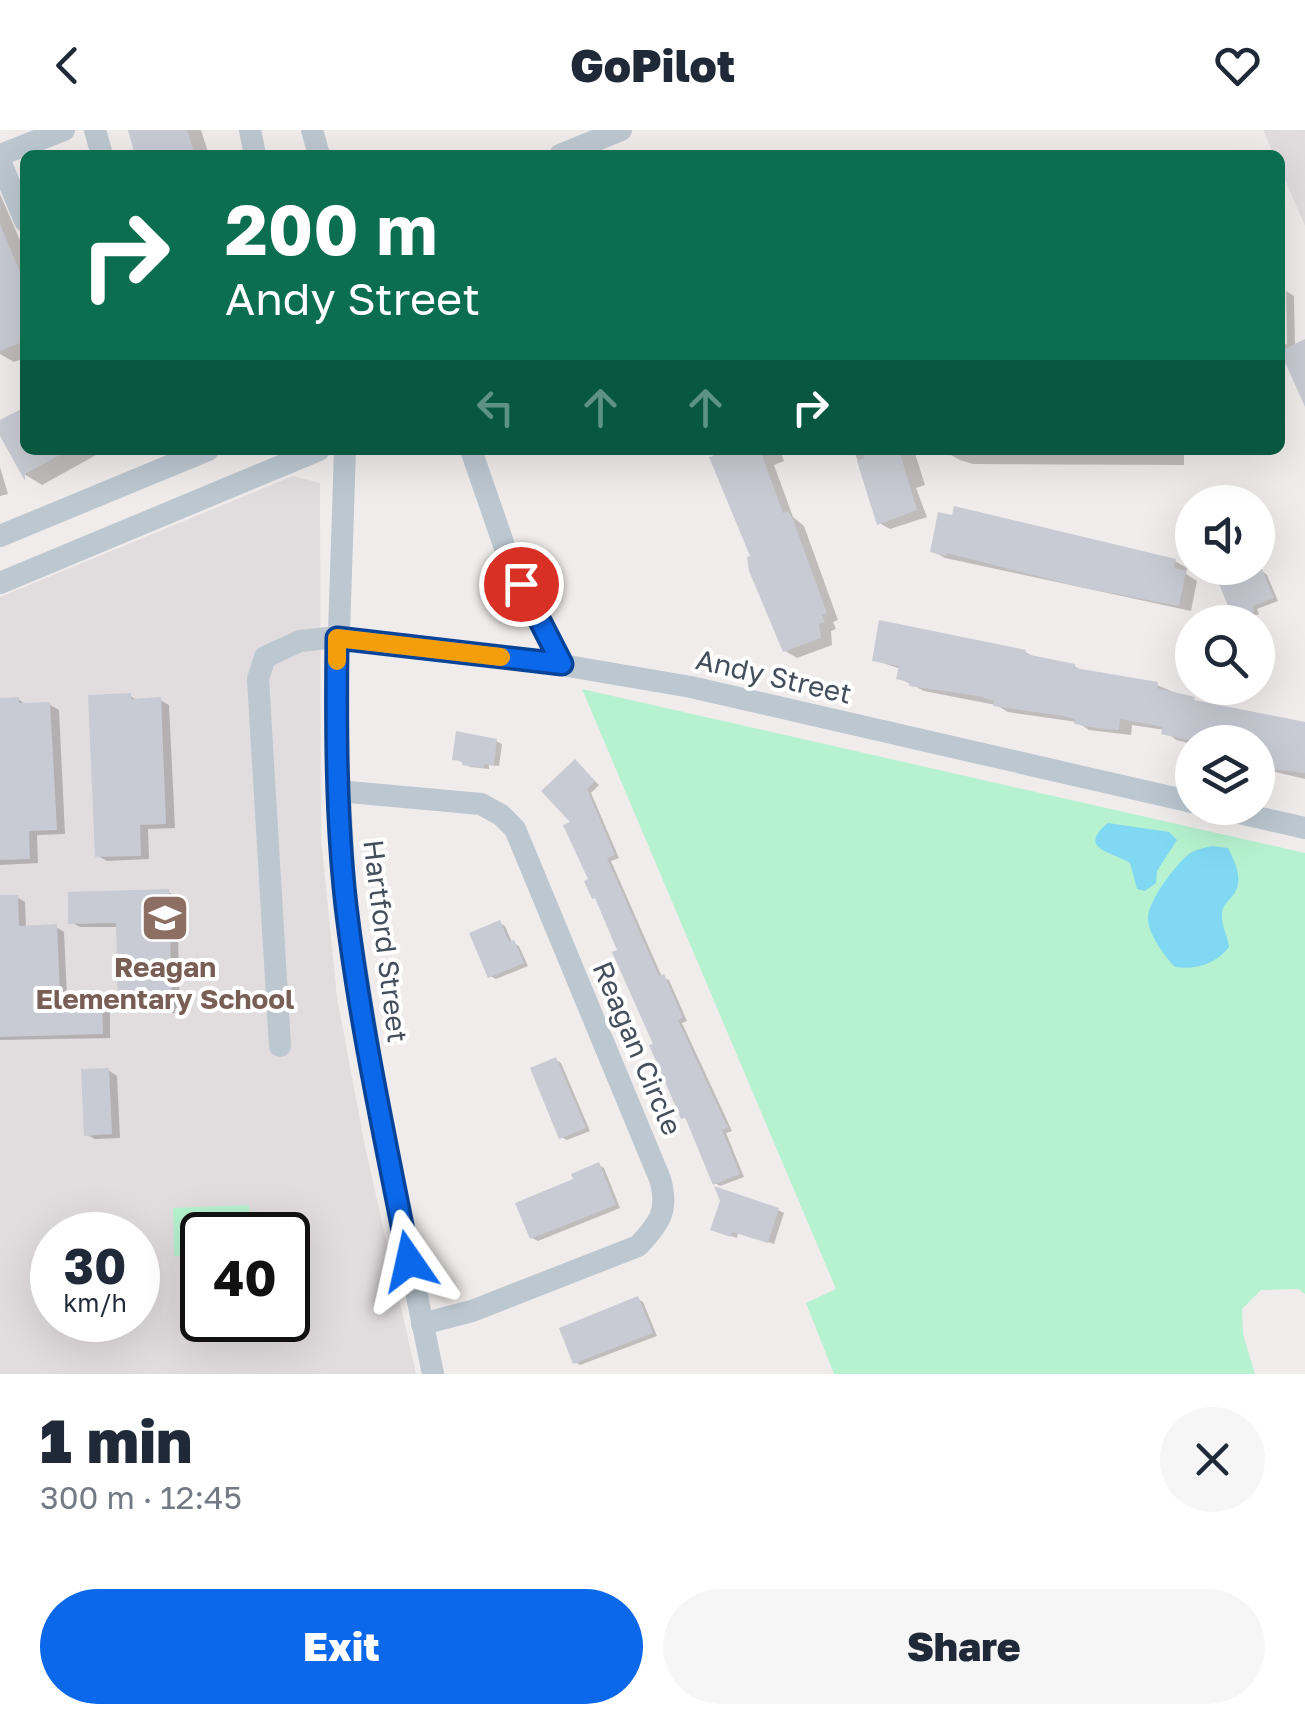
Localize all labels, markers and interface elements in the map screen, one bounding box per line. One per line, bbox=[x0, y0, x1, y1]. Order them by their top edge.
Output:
icon: back bbox=[40, 38, 95, 93]
text: GoPilot bbox=[570, 38, 735, 92]
icon: heart bbox=[1210, 38, 1265, 93]
text: 200 m bbox=[225, 186, 437, 270]
icon: right bbox=[60, 190, 190, 320]
text: Andy Street bbox=[225, 271, 480, 325]
icon: left bbox=[468, 380, 523, 435]
icon: ahead bbox=[573, 380, 628, 435]
icon: ahead bbox=[678, 380, 733, 435]
icon: right bbox=[783, 380, 838, 435]
map controls bbox=[1175, 485, 1275, 825]
button: sound bbox=[1175, 485, 1275, 585]
pin bbox=[479, 542, 564, 627]
icon: arrive bbox=[494, 557, 549, 612]
button: search bbox=[1175, 605, 1275, 705]
street label: Andy Street bbox=[693, 642, 855, 710]
button: layers bbox=[1175, 725, 1275, 825]
street label: Hartford Street bbox=[357, 838, 415, 1044]
school or university icon: Reagan Elementary School bbox=[139, 892, 191, 944]
place label: Reagan Elementary School bbox=[36, 950, 294, 1015]
street label: Reagan Circle bbox=[587, 956, 689, 1140]
position arrow bbox=[357, 1209, 461, 1313]
speed limit sign: 40 bbox=[180, 1212, 310, 1342]
text: 30 bbox=[63, 1235, 126, 1295]
text: km/h bbox=[63, 1287, 127, 1318]
text: 1 min bbox=[40, 1404, 192, 1476]
button: close bbox=[1160, 1407, 1265, 1512]
text: 300 m · 12:45 bbox=[40, 1478, 242, 1516]
button: Exit bbox=[40, 1589, 643, 1704]
button: Share bbox=[663, 1589, 1265, 1704]

